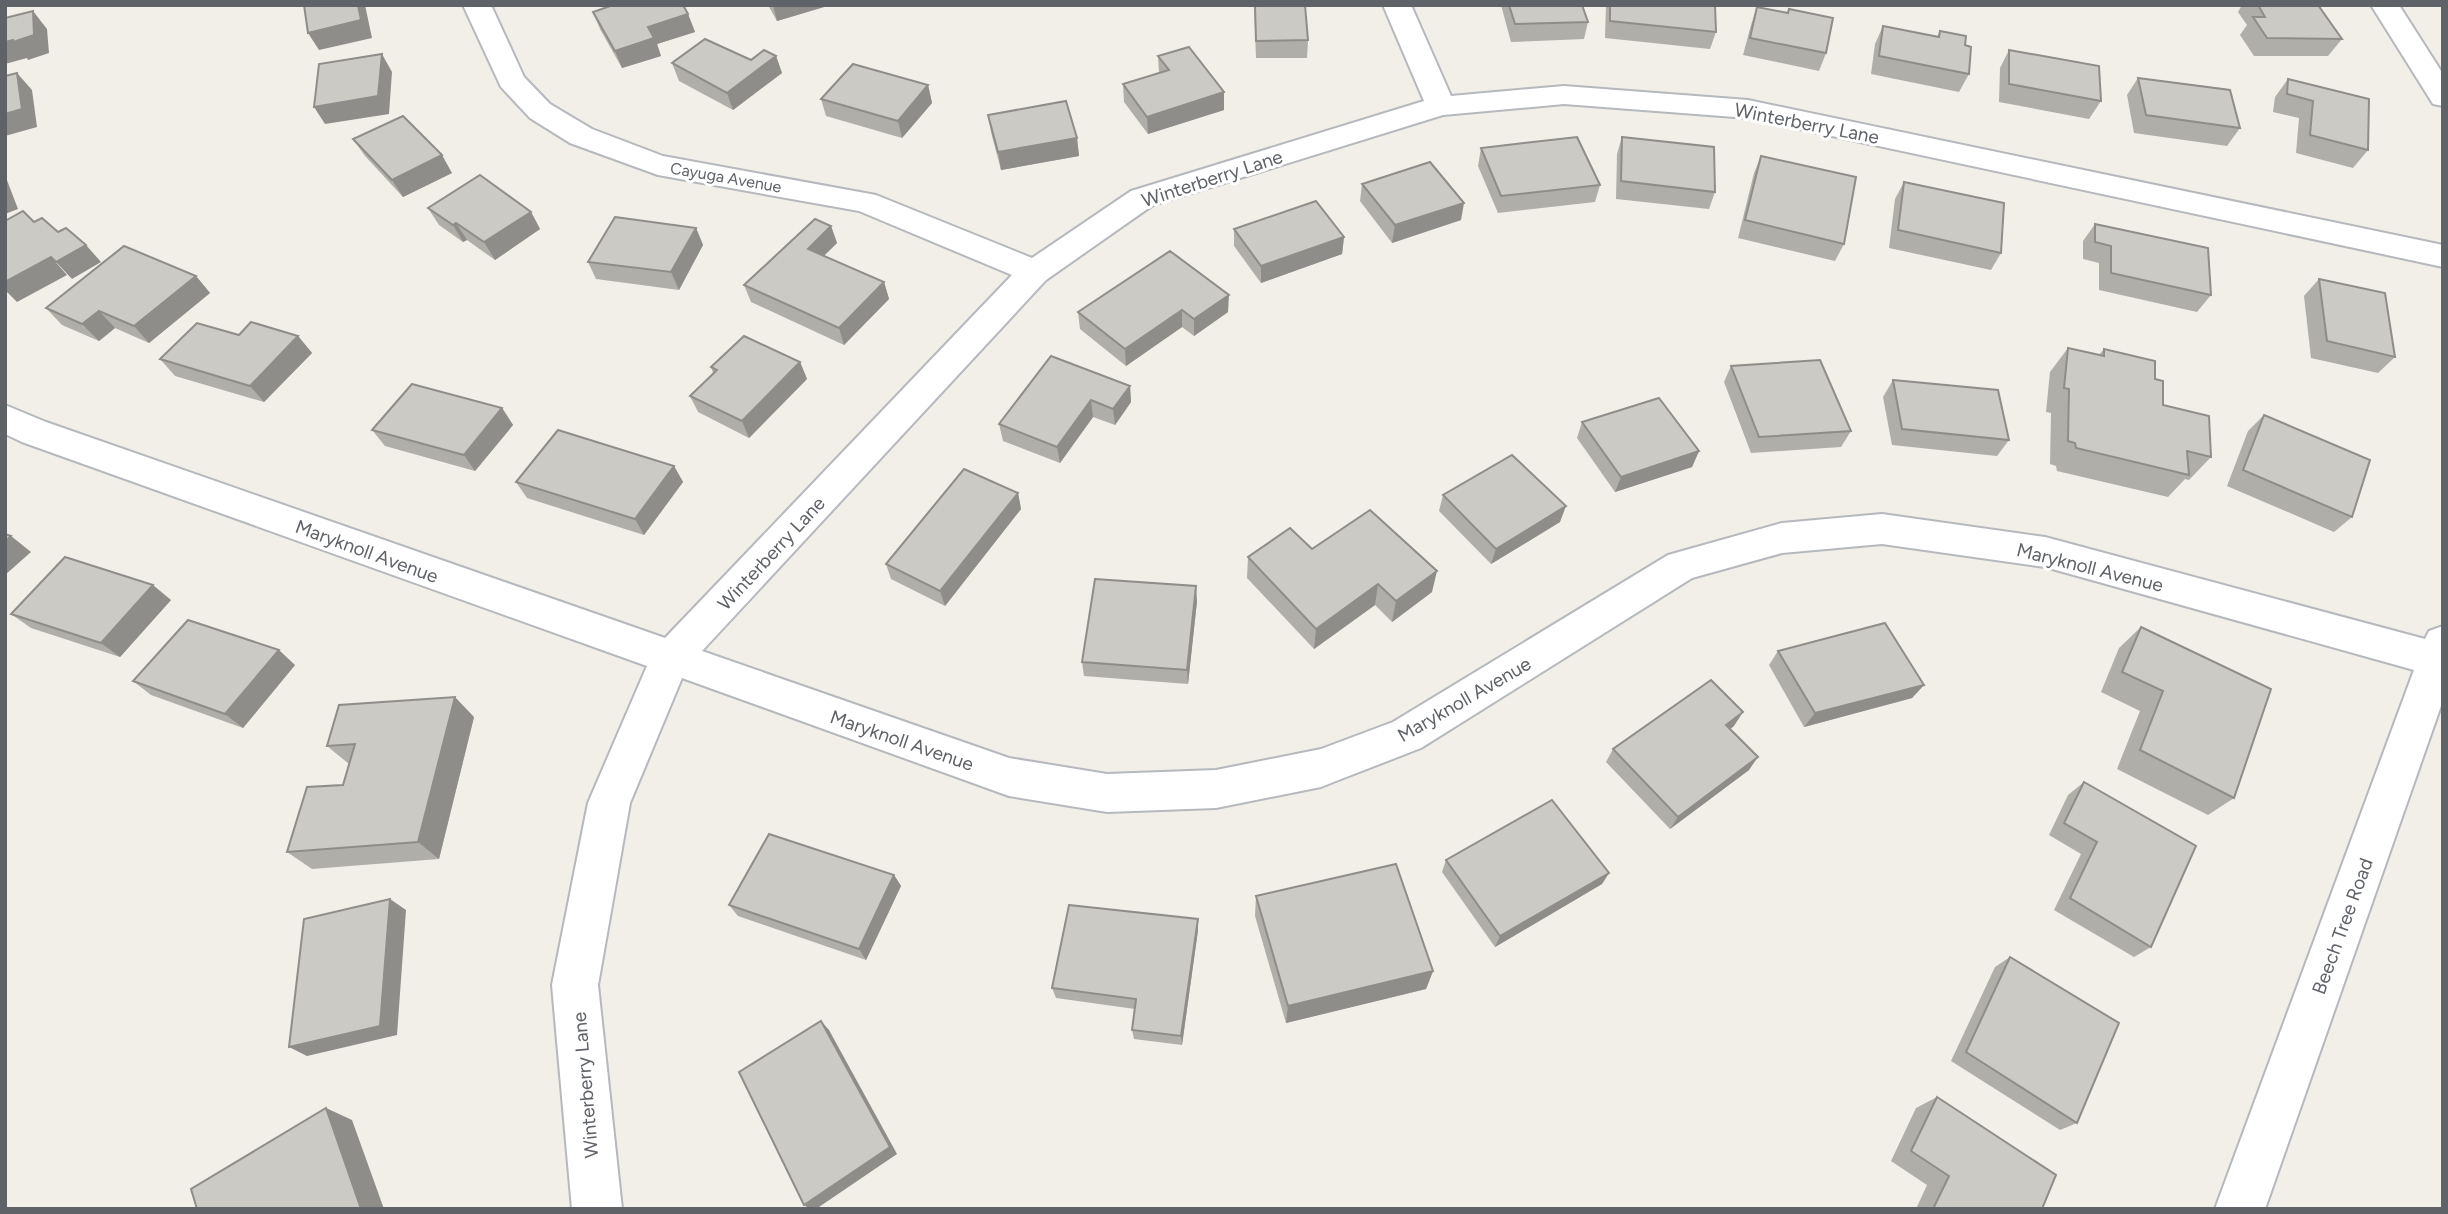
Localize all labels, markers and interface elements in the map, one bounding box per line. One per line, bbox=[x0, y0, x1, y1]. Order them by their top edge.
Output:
street label: Winterberry Lane bbox=[1733, 98, 1881, 149]
street label: Winterberry Lane bbox=[1139, 145, 1286, 212]
street label: Cayuga Avenue bbox=[669, 158, 783, 197]
street label: Winterberry Lane bbox=[713, 492, 830, 615]
street label: Maryknoll Avenue bbox=[292, 515, 441, 588]
street label: Maryknoll Avenue bbox=[2014, 538, 2166, 597]
street label: Maryknoll Avenue bbox=[1393, 652, 1535, 747]
street label: Maryknoll Avenue bbox=[827, 705, 977, 776]
street label: Beech Tree Road bbox=[2307, 855, 2378, 997]
street label: Winterberry Lane bbox=[568, 1011, 603, 1159]

